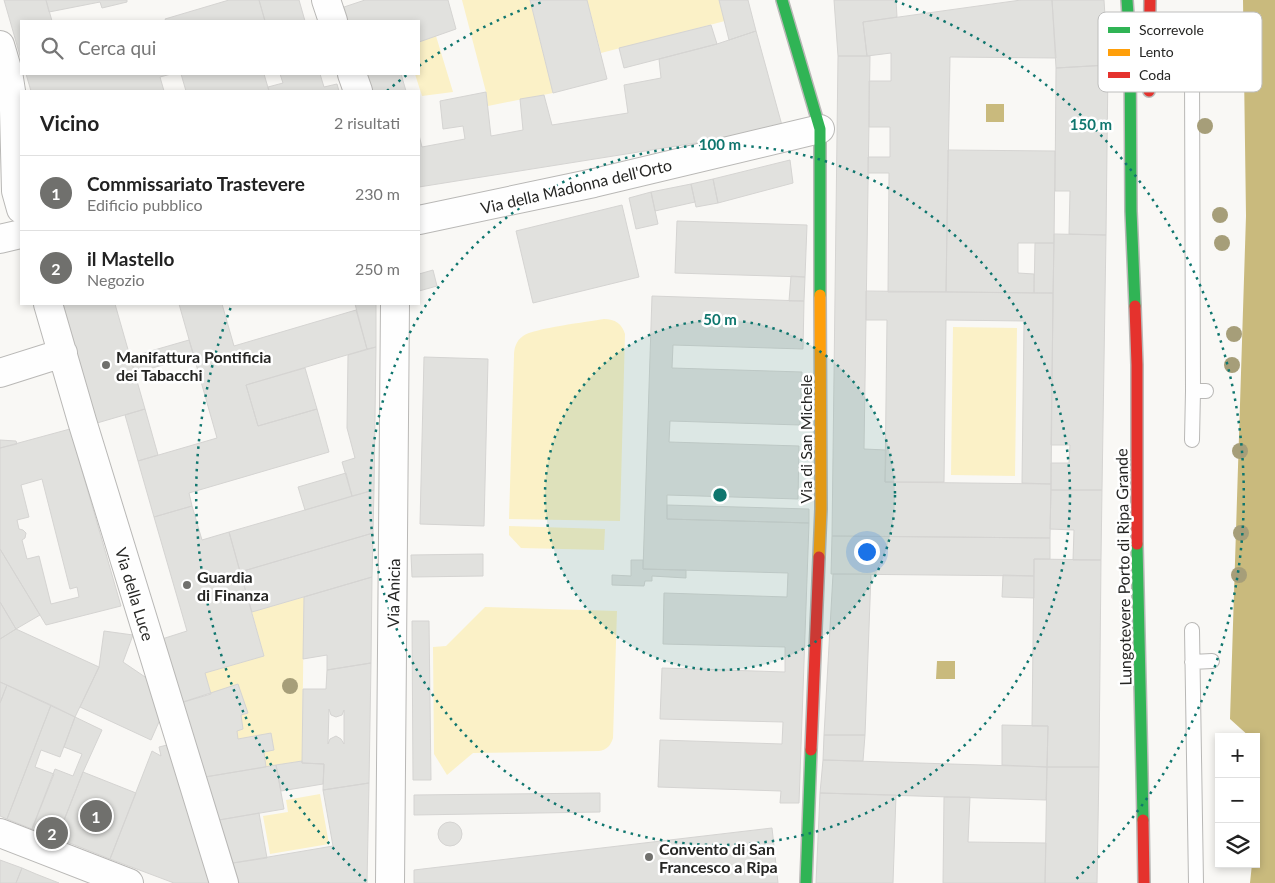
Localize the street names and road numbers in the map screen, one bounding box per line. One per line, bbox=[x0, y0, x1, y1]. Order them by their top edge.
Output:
street label: Via della Madonna dell'Orto bbox=[479, 155, 673, 217]
street label: Via di San Michele bbox=[796, 375, 815, 503]
street label: Lungotevere Porto di Ripa Grande bbox=[1111, 448, 1135, 686]
street label: Via della Luce bbox=[112, 545, 158, 643]
street label: Via Anicia bbox=[383, 558, 403, 628]

